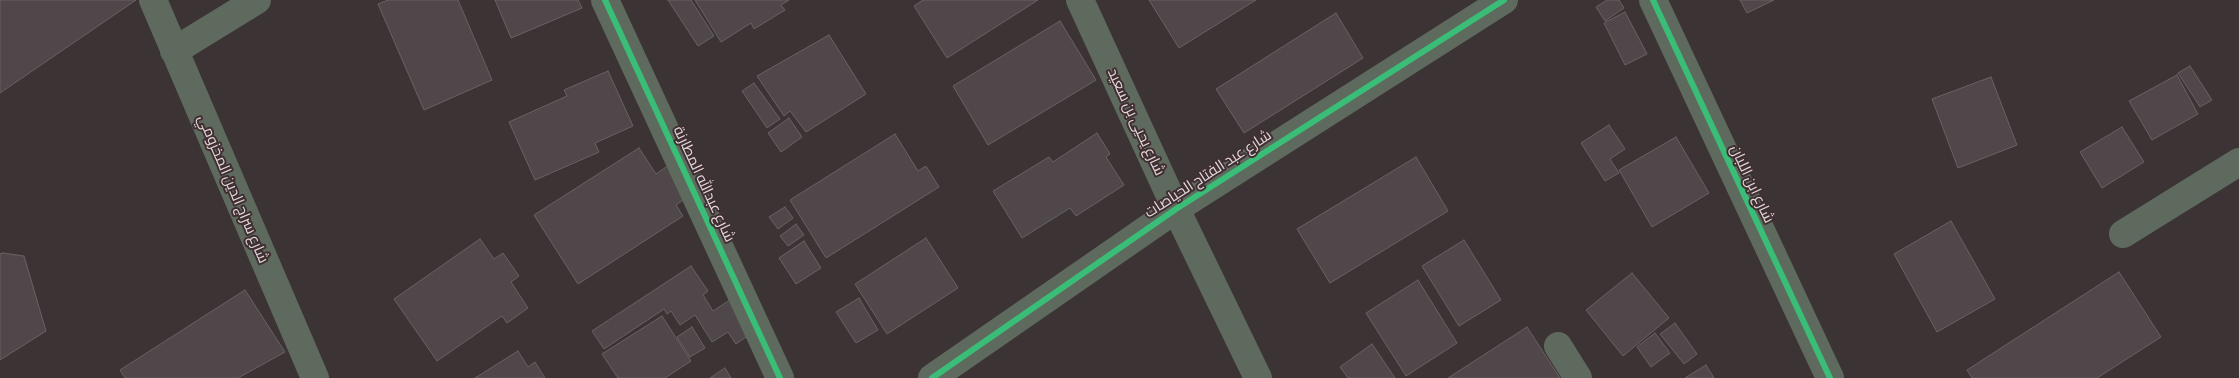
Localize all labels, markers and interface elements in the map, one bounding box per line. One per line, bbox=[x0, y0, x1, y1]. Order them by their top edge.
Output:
street label: شارع يحيى بن سعيد bbox=[1103, 66, 1169, 178]
street label: شارع سراج الدين المخزومي bbox=[194, 112, 272, 266]
street label: شارع عبدالله المطارنة bbox=[669, 123, 739, 245]
street label: شارع عبد الفتاح الحياصات bbox=[1141, 126, 1275, 222]
street label: شارع ابن اللبان bbox=[1726, 142, 1778, 226]

